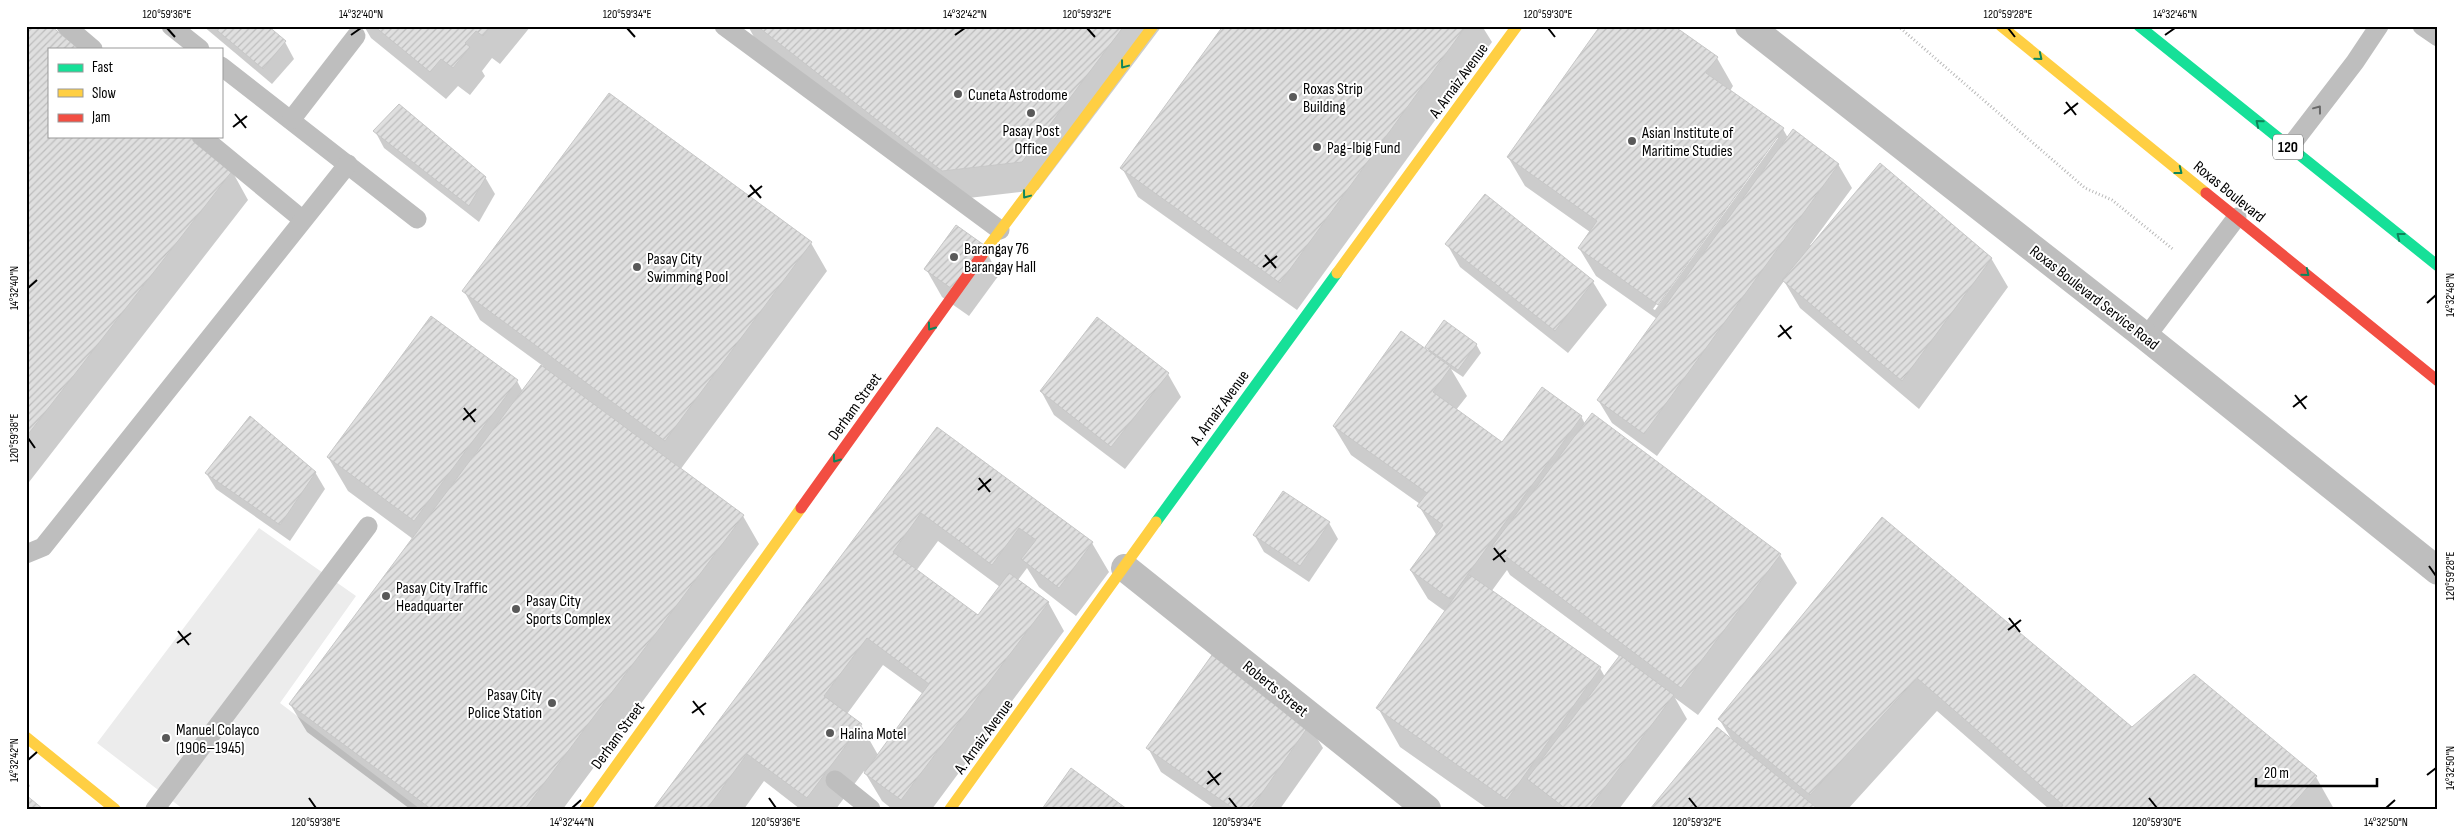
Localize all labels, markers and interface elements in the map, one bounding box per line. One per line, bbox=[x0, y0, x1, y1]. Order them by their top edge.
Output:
text: 120°59'36"E bbox=[143, 7, 192, 22]
text: 14°32'40"N bbox=[339, 7, 383, 22]
text: 120°59'34"E bbox=[603, 7, 651, 22]
text: 14°32'42"N bbox=[943, 7, 987, 22]
text: 120°59'32"E bbox=[1063, 7, 1111, 22]
text: 120°59'30"E bbox=[1523, 7, 1573, 22]
text: 120°59'28"E bbox=[1984, 7, 2032, 22]
text: 14°32'46"N bbox=[2153, 7, 2197, 22]
street label: A. Arnaiz Avenue bbox=[1425, 40, 1493, 123]
legend bbox=[48, 48, 222, 138]
one-way arrow bbox=[2033, 52, 2042, 60]
text: Fast bbox=[92, 58, 114, 77]
one-way arrow bbox=[1121, 59, 1130, 69]
place label: Roxas Strip Building bbox=[1303, 80, 1363, 117]
text: Slow bbox=[92, 84, 116, 103]
place label: Cuneta Astrodome bbox=[968, 86, 1068, 105]
marker: Cuneta Astrodome bbox=[952, 88, 964, 100]
marker: Roxas Strip Building bbox=[1287, 91, 1299, 103]
one-way arrow bbox=[2312, 105, 2321, 114]
marker: Pasay Post Office bbox=[1025, 107, 1037, 119]
text: Jam bbox=[91, 108, 110, 127]
one-way arrow bbox=[2256, 121, 2265, 129]
place label: Pasay Post Office bbox=[1002, 122, 1060, 159]
place label: Asian Institute of Maritime Studies bbox=[1641, 124, 1734, 161]
road number: 120 bbox=[2273, 134, 2303, 160]
marker: Asian Institute of Maritime Studies bbox=[1626, 135, 1638, 147]
place label: Pag-Ibig Fund bbox=[1327, 139, 1400, 158]
marker: Pag-Ibig Fund bbox=[1311, 141, 1323, 153]
street label: Roxas Boulevard bbox=[2189, 157, 2269, 227]
one-way arrow bbox=[2174, 166, 2183, 175]
one-way arrow bbox=[1024, 189, 1032, 198]
one-way arrow bbox=[2396, 232, 2405, 241]
place label: Barangay 76 Barangay Hall bbox=[964, 240, 1036, 277]
street label: Roxas Boulevard Service Road bbox=[2026, 242, 2162, 354]
place label: Pasay City Swimming Pool bbox=[647, 250, 728, 287]
marker: Barangay 76 Barangay Hall bbox=[948, 251, 960, 263]
marker: Pasay City Swimming Pool bbox=[631, 261, 643, 273]
text: 14°32'40"N bbox=[7, 266, 22, 310]
one-way arrow bbox=[2300, 268, 2309, 276]
text: 14°32'48"N bbox=[2443, 273, 2458, 317]
one-way arrow bbox=[928, 321, 937, 331]
street label: A. Arnaiz Avenue bbox=[1186, 367, 1254, 450]
street label: Derham Street bbox=[824, 369, 886, 444]
text: 120°59'38"E bbox=[7, 414, 22, 462]
one-way arrow bbox=[833, 453, 842, 463]
text: 120°59'28"E bbox=[2443, 552, 2458, 600]
place label: Pasay City Traffic Headquarter bbox=[396, 579, 488, 616]
marker: Pasay City Traffic Headquarter bbox=[380, 590, 392, 602]
place label: Pasay City Sports Complex bbox=[526, 592, 610, 629]
marker: Pasay City Sports Complex bbox=[510, 603, 522, 615]
street label: Roberts Street bbox=[1239, 657, 1312, 721]
place label: Pasay City Police Station bbox=[468, 686, 542, 723]
street label: A. Arnaiz Avenue bbox=[950, 696, 1018, 779]
marker: Pasay City Police Station bbox=[546, 697, 558, 709]
street label: Derham Street bbox=[587, 698, 649, 773]
place label: Manuel Colayco (1906–1945) bbox=[176, 721, 259, 758]
place label: Halina Motel bbox=[840, 725, 906, 744]
marker: Halina Motel bbox=[824, 727, 836, 739]
marker: Manuel Colayco (1906–1945) bbox=[160, 732, 172, 744]
text: 14°32'42"N bbox=[7, 738, 22, 782]
text: 14°32'50"N bbox=[2443, 746, 2458, 790]
scale bar bbox=[2256, 755, 2378, 787]
text: 20 m bbox=[2264, 764, 2289, 783]
text: 120°59'38"E bbox=[292, 815, 340, 830]
text: 14°32'44"N bbox=[550, 815, 594, 830]
text: 120°59'36"E bbox=[752, 815, 801, 830]
text: 120°59'34"E bbox=[1213, 815, 1261, 830]
text: 120°59'32"E bbox=[1673, 815, 1721, 830]
text: 120°59'30"E bbox=[2132, 815, 2182, 830]
text: 14°32'50"N bbox=[2364, 815, 2408, 830]

